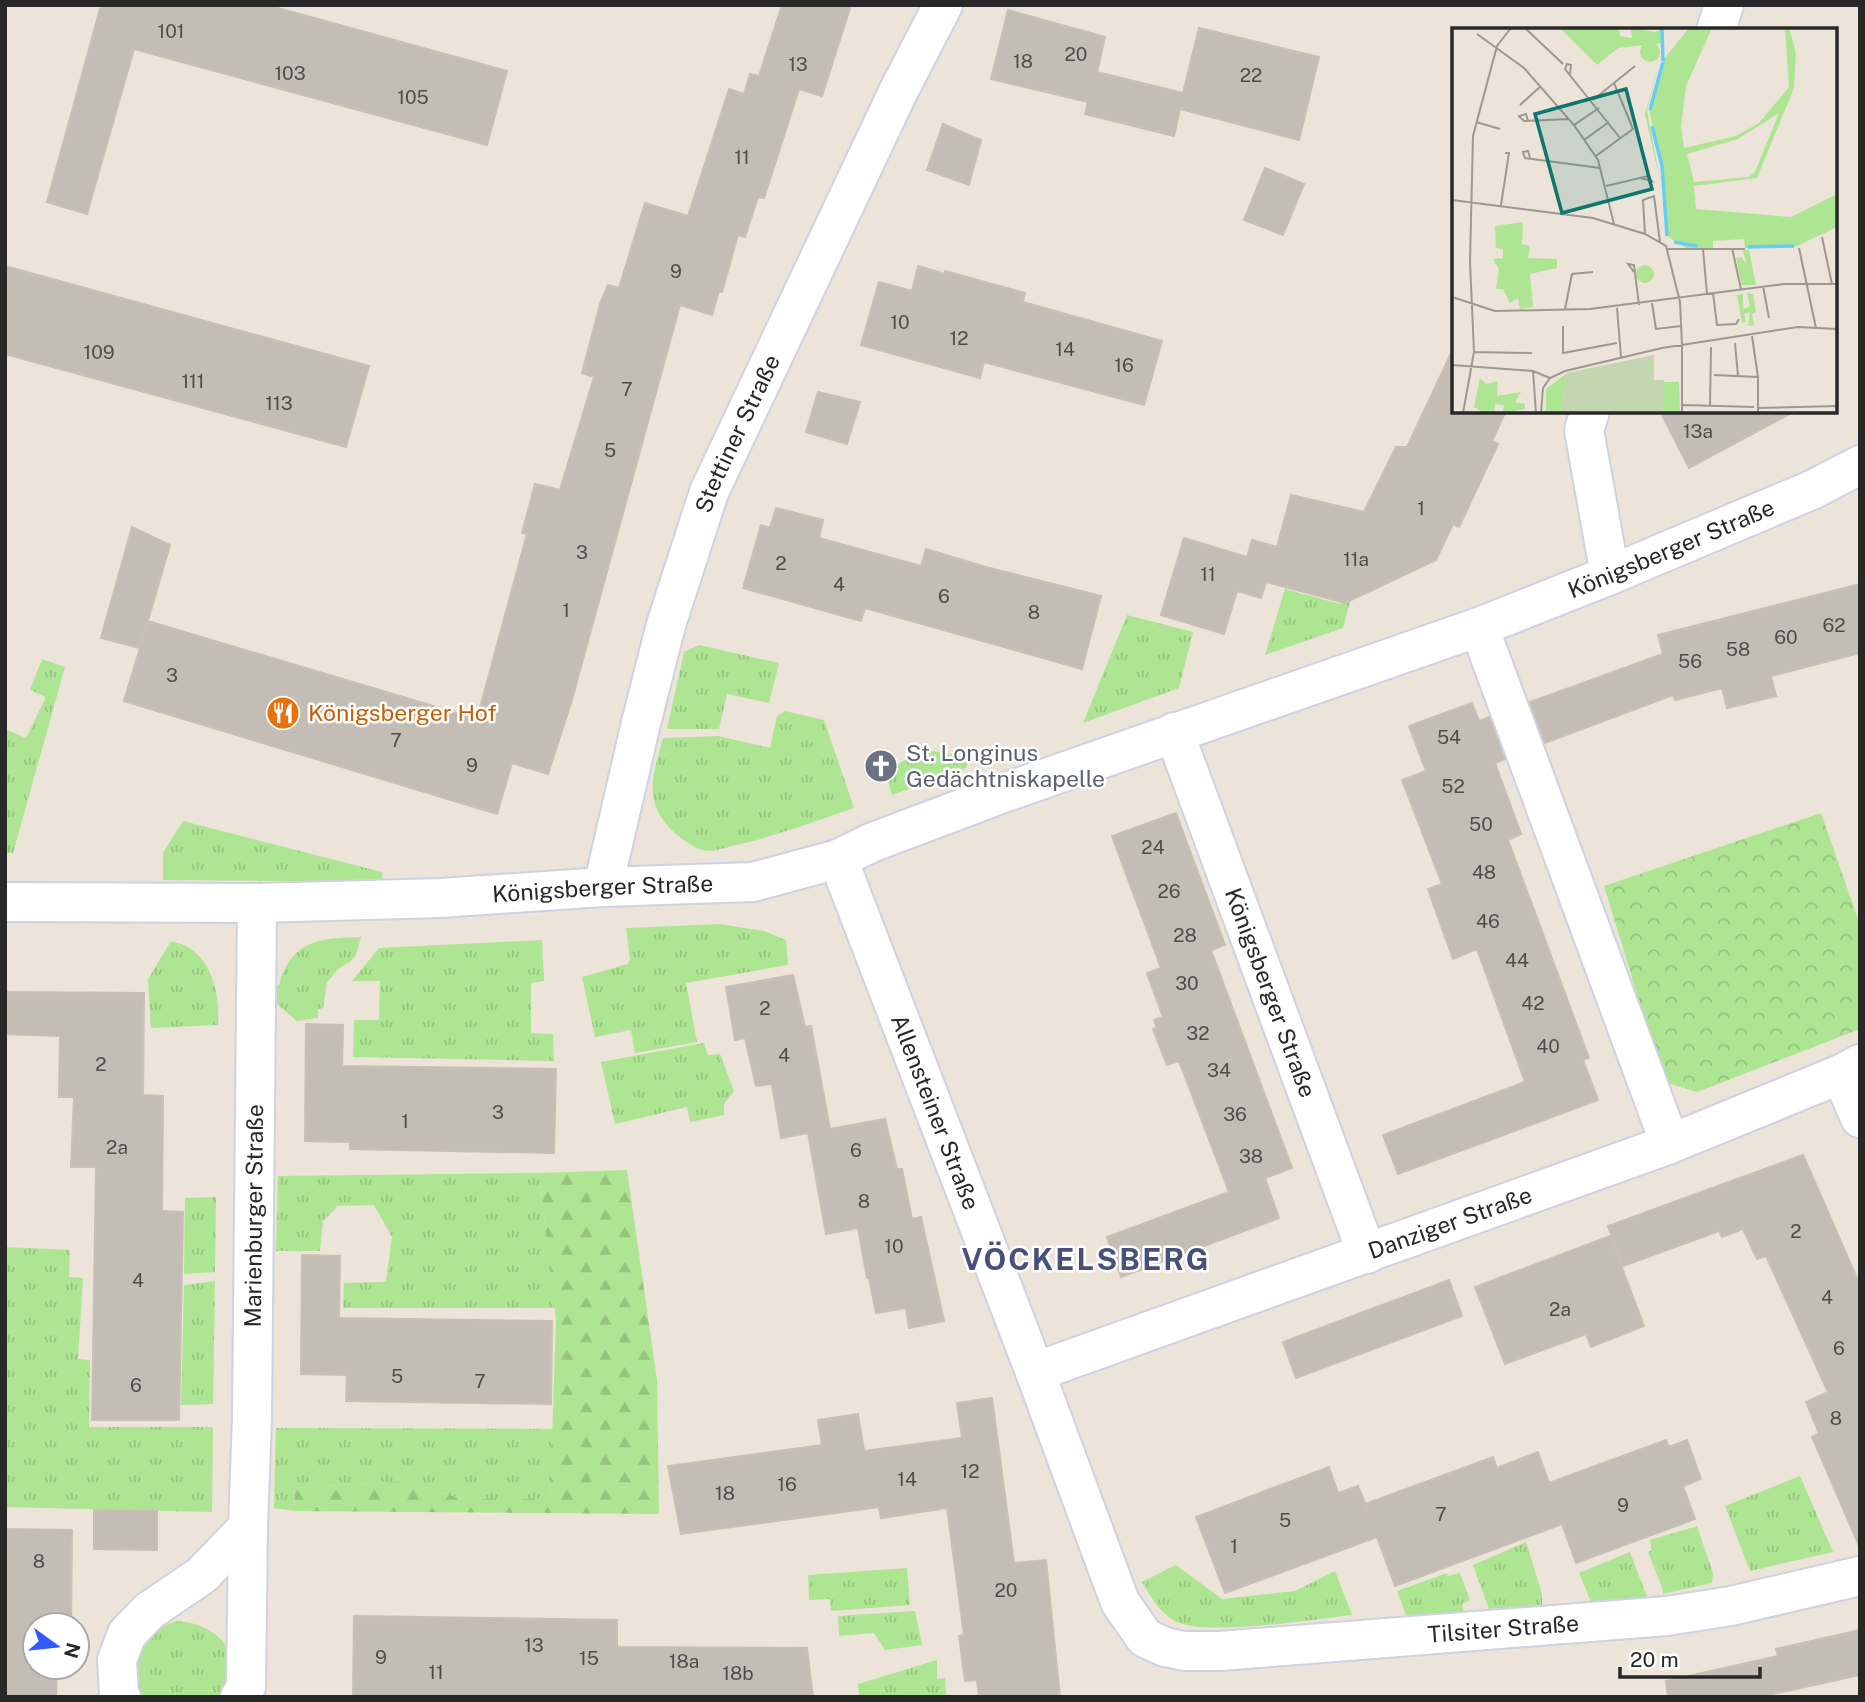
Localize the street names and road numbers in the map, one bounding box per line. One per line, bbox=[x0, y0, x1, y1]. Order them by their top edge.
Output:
street label: Stettiner Straße bbox=[689, 350, 785, 516]
street label: Königsberger Straße bbox=[1564, 493, 1778, 603]
street label: Königsberger Straße bbox=[491, 869, 714, 907]
street label: Königsberger Straße bbox=[1220, 884, 1322, 1101]
street label: Allensteiner Straße bbox=[886, 1010, 985, 1213]
street label: Marienburger Straße bbox=[239, 1104, 268, 1328]
street label: Danziger Straße bbox=[1364, 1181, 1535, 1264]
street label: Tilsiter Straße bbox=[1427, 1609, 1580, 1648]

